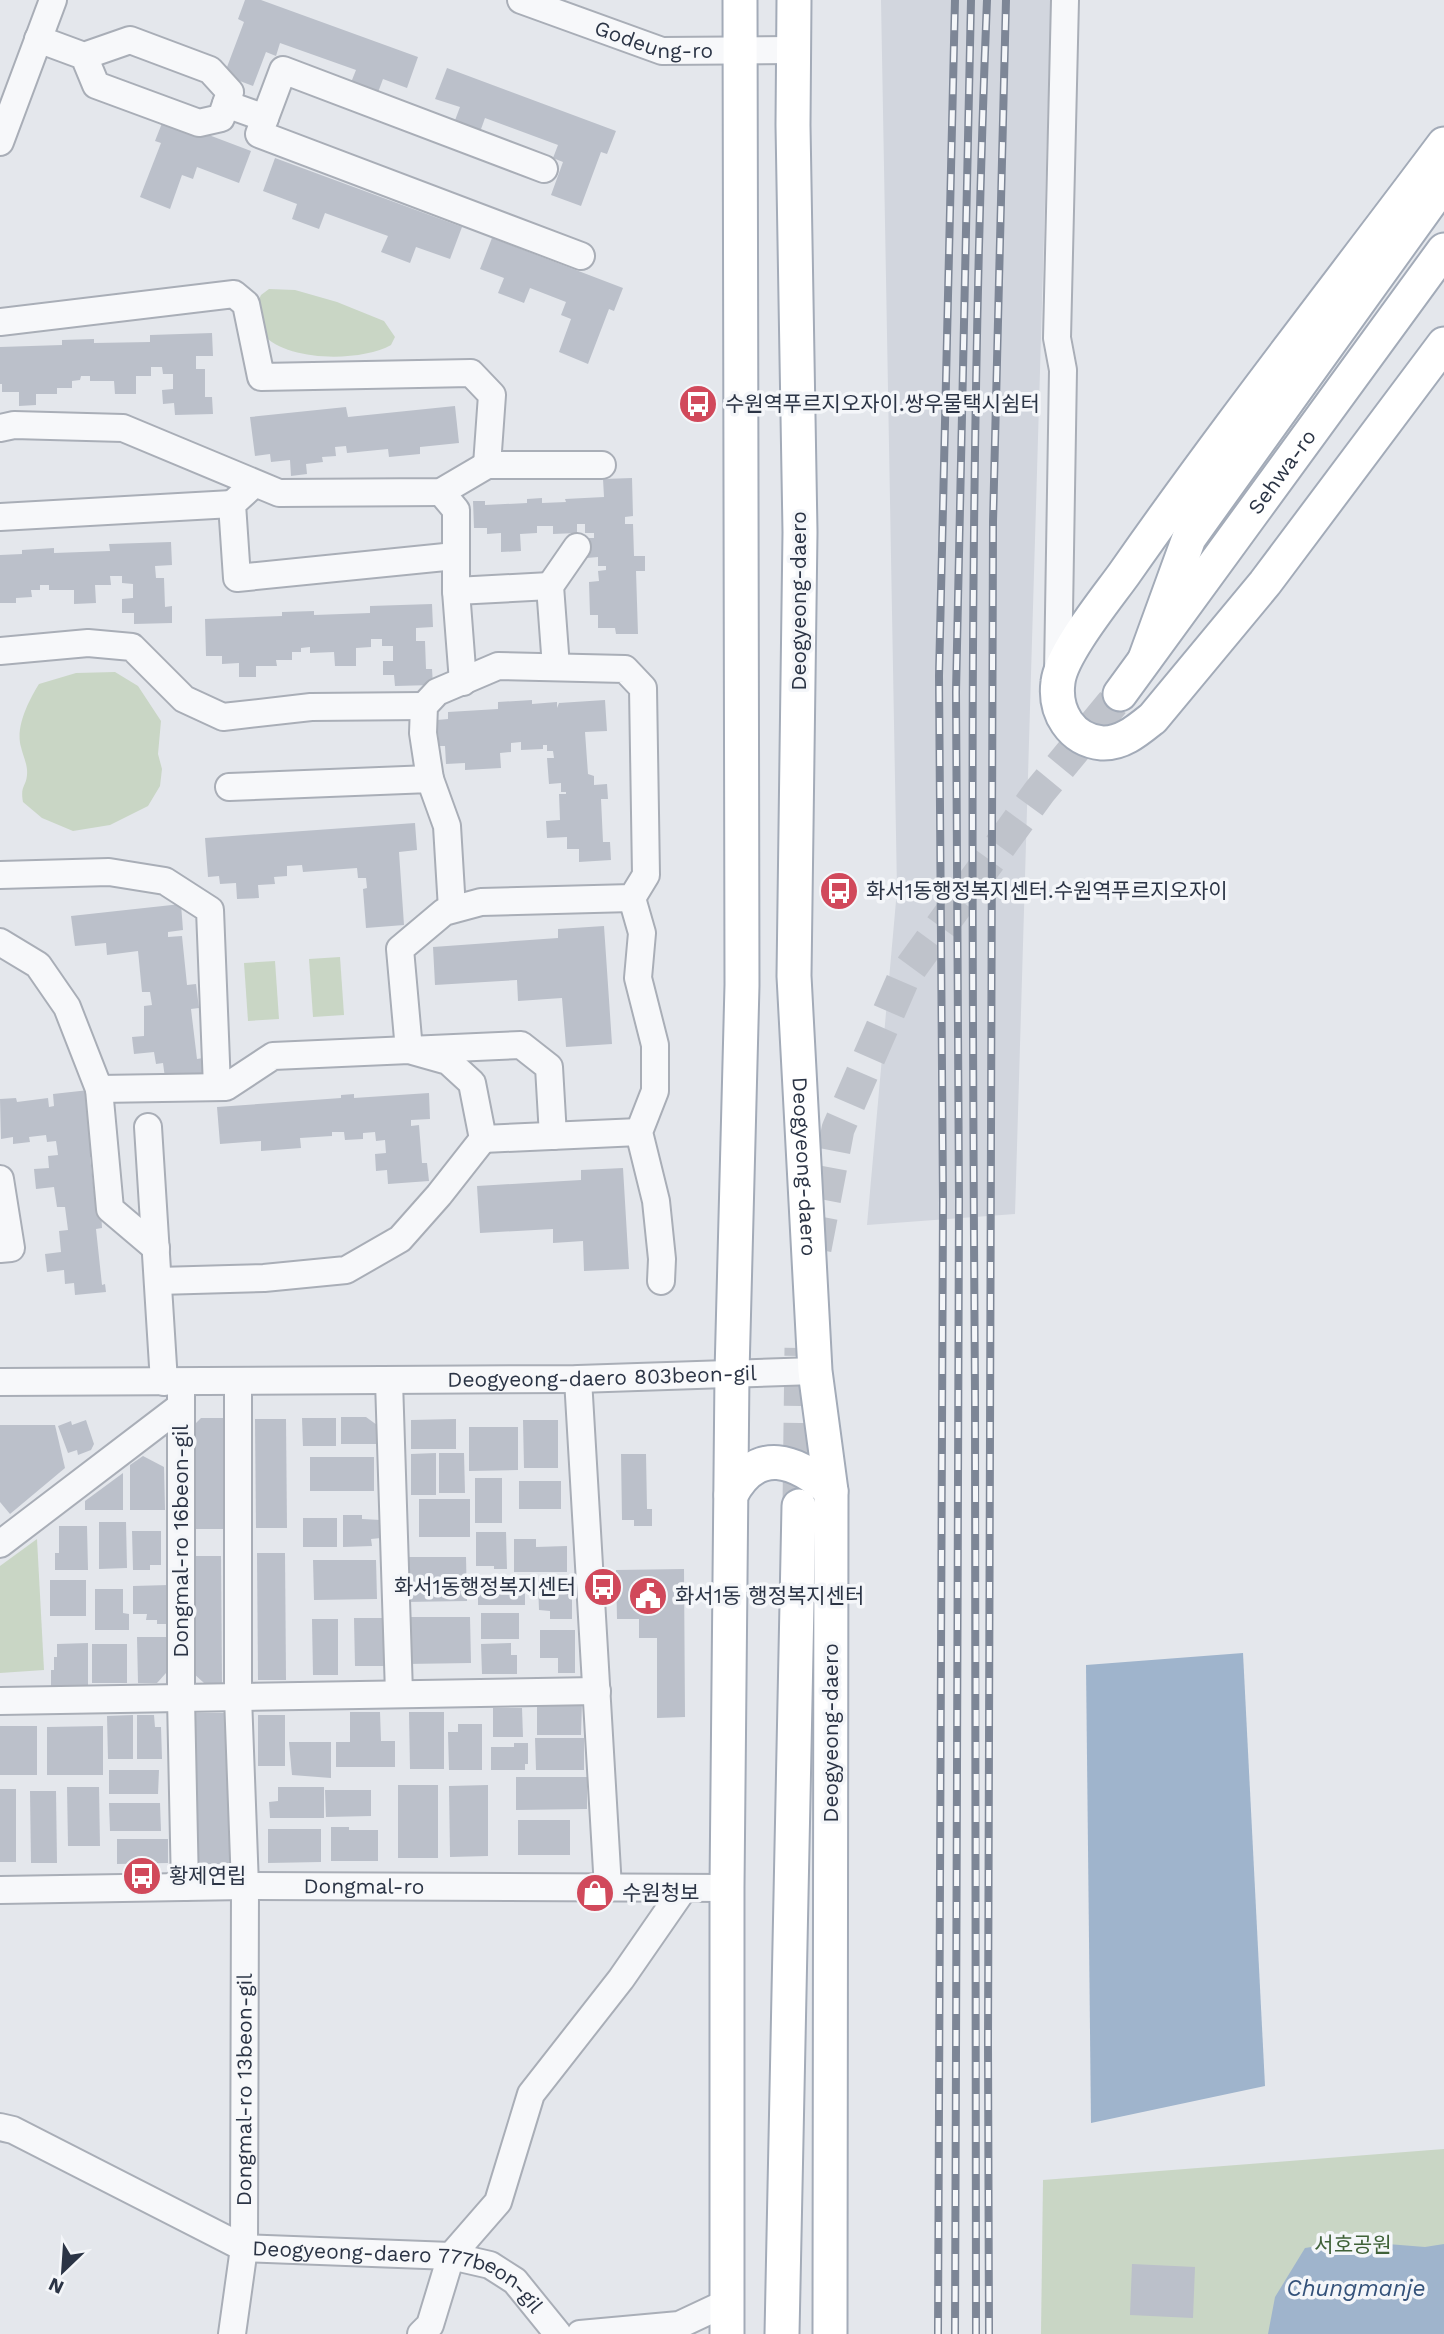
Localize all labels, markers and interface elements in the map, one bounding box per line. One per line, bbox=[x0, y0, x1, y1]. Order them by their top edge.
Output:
street label: Godeung-ro bbox=[591, 15, 713, 63]
bus stop icon: 수원역푸르지오자이.쌍우물택시쉼터 bbox=[677, 383, 719, 425]
place label: 수원역푸르지오자이.쌍우물택시쉼터 bbox=[725, 391, 1040, 416]
street label: Sehwa-ro bbox=[1242, 424, 1321, 519]
street label: Deogyeong-daero bbox=[786, 511, 811, 691]
bus stop icon: 화서1동행정복지센터.수원역푸르지오자이 bbox=[818, 870, 860, 912]
place label: 화서1동행정복지센터.수원역푸르지오자이 bbox=[866, 878, 1228, 903]
street label: Deogyeong-daero bbox=[787, 1076, 822, 1257]
street label: Deogyeong-daero 803beon-gil bbox=[447, 1360, 758, 1392]
street label: Dongmal-ro 16beon-gil bbox=[168, 1424, 193, 1658]
bus stop icon: 화서1동행정복지센터 bbox=[582, 1566, 624, 1608]
place label: 화서1동행정복지센터 bbox=[394, 1574, 576, 1599]
public building icon: 화서1동 행정복지센터 bbox=[627, 1575, 669, 1617]
place label: 화서1동 행정복지센터 bbox=[675, 1583, 864, 1608]
street label: Deogyeong-daero bbox=[818, 1643, 843, 1823]
bus stop icon: 황제연립 bbox=[121, 1855, 163, 1897]
place label: 황제연립 bbox=[169, 1863, 246, 1888]
shop icon: 수원청보 bbox=[574, 1872, 616, 1914]
street label: Dongmal-ro bbox=[303, 1873, 425, 1899]
place label: 수원청보 bbox=[622, 1880, 699, 1905]
street label: Dongmal-ro 13beon-gil bbox=[231, 1973, 257, 2206]
park label: 서호공원 bbox=[1314, 2232, 1392, 2257]
street label: Deogyeong-daero 777beon-gil bbox=[252, 2235, 549, 2318]
north arrow bbox=[28, 2236, 98, 2306]
text: N bbox=[45, 2273, 67, 2299]
water label: Chungmanje bbox=[1286, 2275, 1426, 2302]

